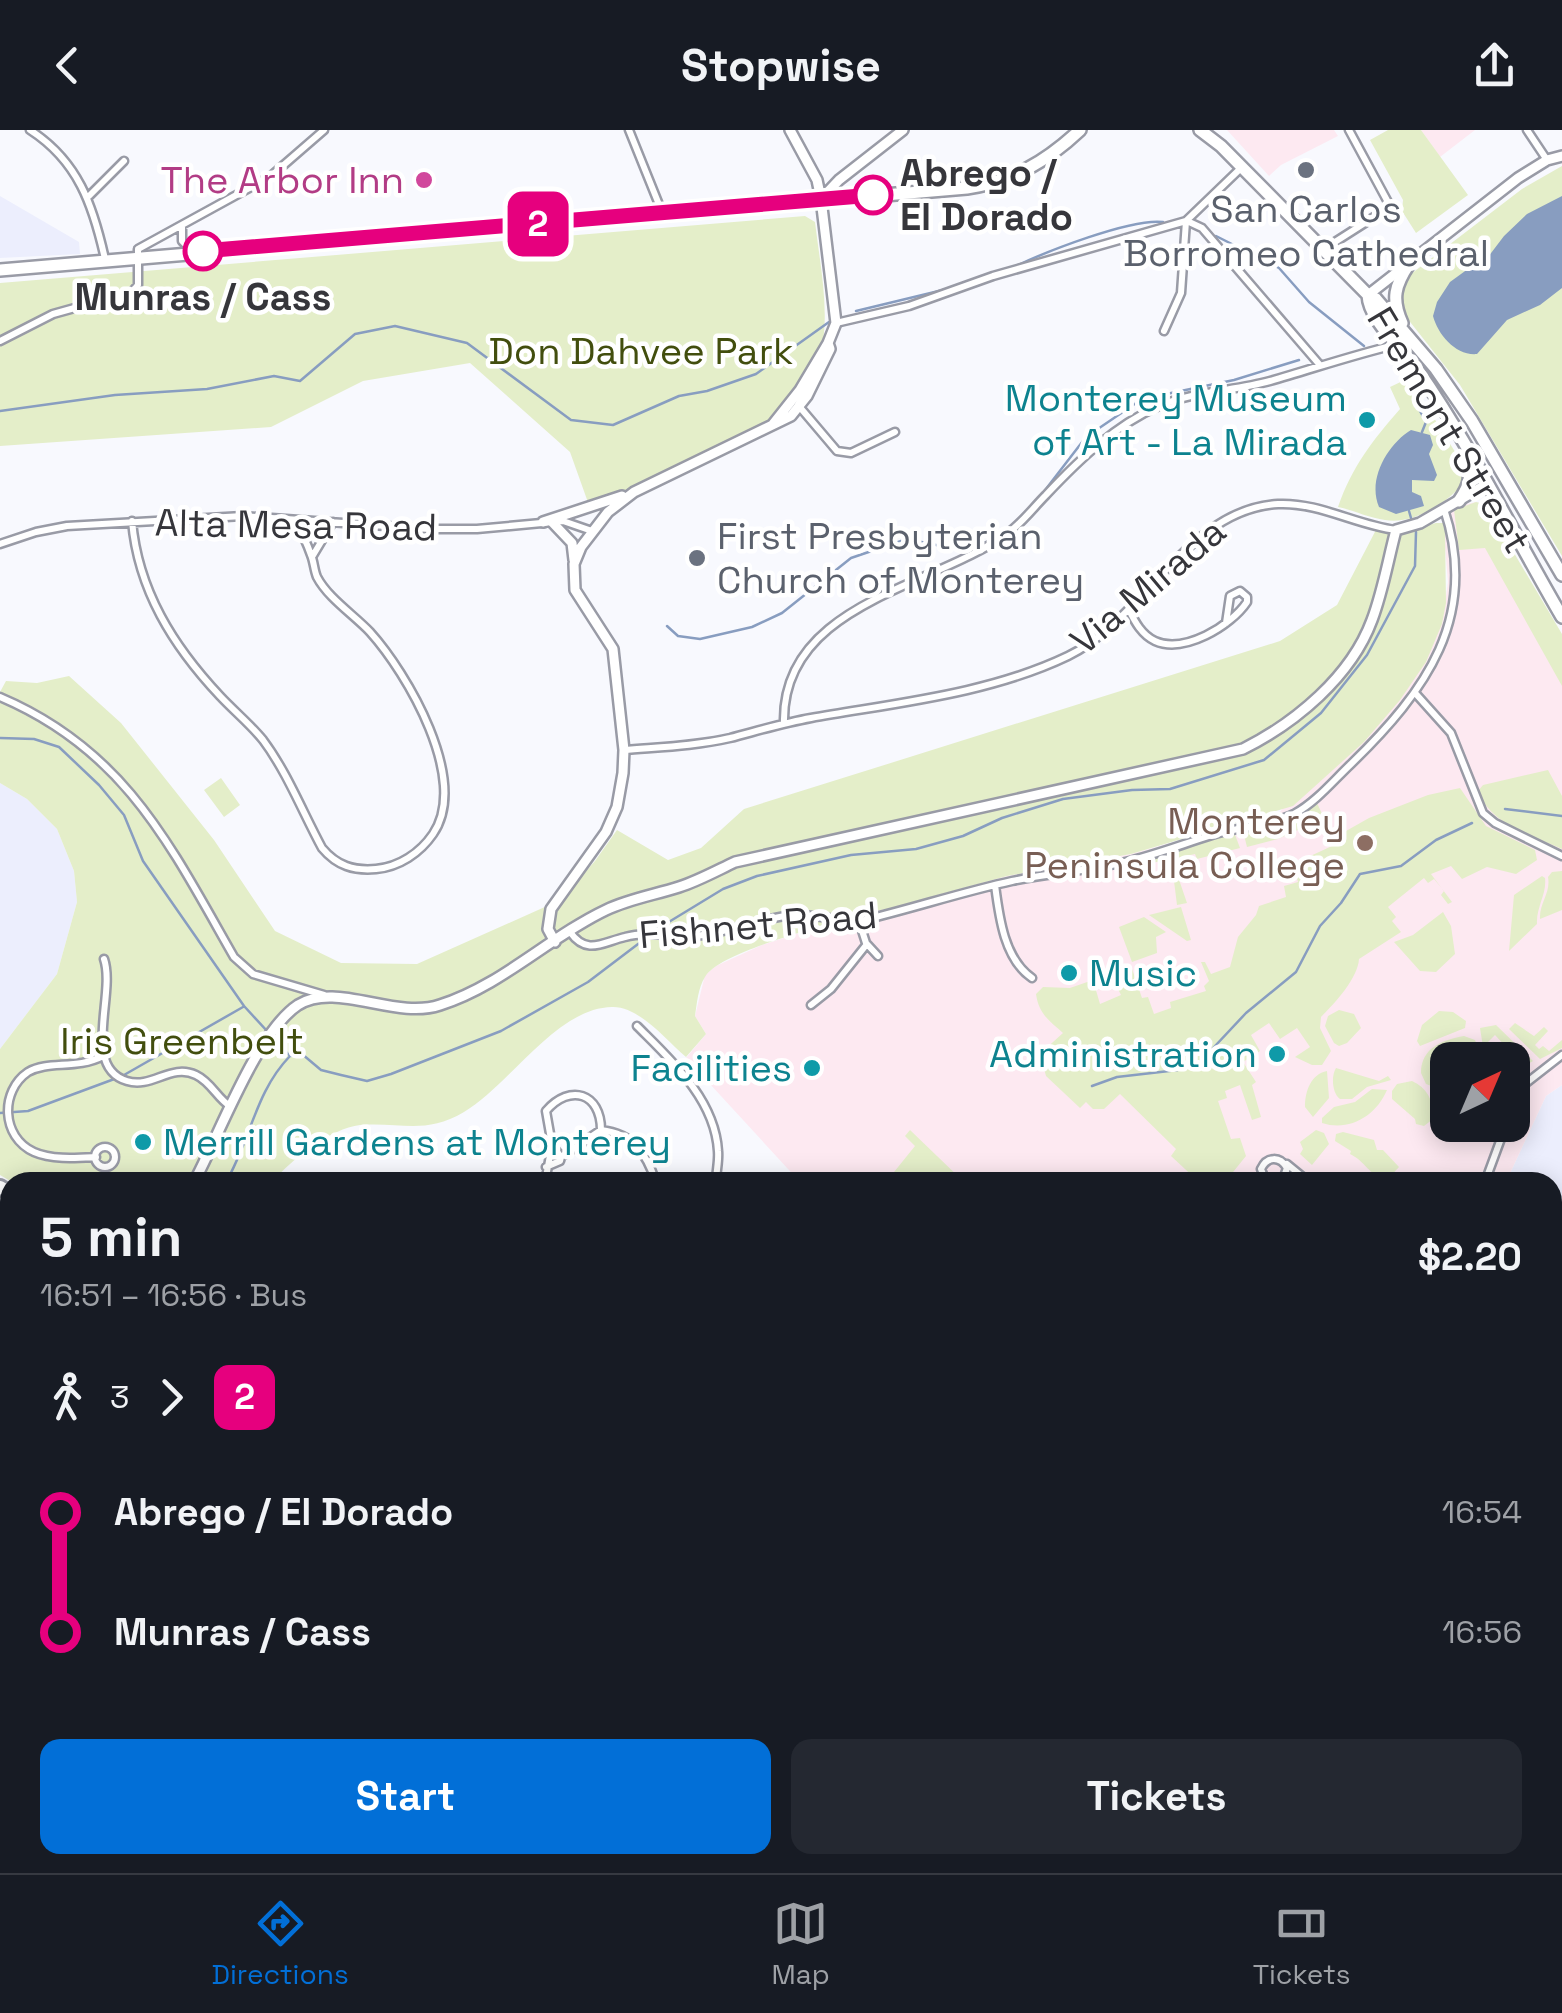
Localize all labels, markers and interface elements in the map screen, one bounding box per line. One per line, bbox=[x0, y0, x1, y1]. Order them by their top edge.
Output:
text: Stopwise bbox=[681, 37, 881, 94]
icon: back bbox=[40, 38, 95, 93]
icon: share bbox=[1467, 38, 1522, 93]
place label: Abrego / El Dorado bbox=[900, 149, 1073, 241]
place label: The Arbor Inn bbox=[160, 156, 404, 204]
marker: San Carlos Borromeo Cathedral bbox=[1295, 159, 1317, 181]
marker: The Arbor Inn bbox=[413, 169, 435, 191]
marker: Abrego / El Dorado bbox=[854, 176, 892, 214]
place label: San Carlos Borromeo Cathedral bbox=[1123, 185, 1489, 277]
line badge: 2 bbox=[506, 192, 570, 256]
text: 2 bbox=[528, 202, 548, 246]
marker: Munras / Cass bbox=[184, 232, 222, 270]
place label: Munras / Cass bbox=[75, 273, 331, 321]
street label: Fremont Street bbox=[1357, 298, 1541, 562]
park label: Don Dahvee Park bbox=[489, 327, 793, 375]
place label: Monterey Museum of Art - La Mirada bbox=[1005, 374, 1347, 466]
marker: Monterey Museum of Art - La Mirada bbox=[1356, 409, 1378, 431]
street label: Alta Mesa Road bbox=[154, 499, 438, 551]
street label: Via Mirada bbox=[1061, 507, 1235, 665]
place label: First Presbyterian Church of Monterey bbox=[717, 512, 1084, 604]
marker: First Presbyterian Church of Monterey bbox=[686, 547, 708, 569]
place label: Monterey Peninsula College bbox=[1024, 797, 1345, 889]
marker: Monterey Peninsula College bbox=[1354, 832, 1376, 854]
street label: Fishnet Road bbox=[637, 891, 879, 959]
place label: Music bbox=[1089, 949, 1197, 997]
marker: Music bbox=[1058, 962, 1080, 984]
park label: Iris Greenbelt bbox=[60, 1017, 304, 1065]
place label: Administration bbox=[989, 1030, 1257, 1078]
north arrow bbox=[1430, 1042, 1530, 1142]
map controls bbox=[1430, 1042, 1530, 1142]
marker: Administration bbox=[1266, 1043, 1288, 1065]
place label: Facilities bbox=[630, 1044, 792, 1092]
marker: Facilities bbox=[801, 1057, 823, 1079]
place label: Merrill Gardens at Monterey bbox=[163, 1118, 671, 1166]
marker: Merrill Gardens at Monterey bbox=[132, 1131, 154, 1153]
text: 5 min bbox=[40, 1202, 182, 1272]
text: $2.20 bbox=[1418, 1233, 1522, 1281]
text: 16:51 – 16:56 · Bus bbox=[40, 1275, 307, 1315]
icon: walk bbox=[40, 1370, 95, 1425]
icon: forward bbox=[144, 1370, 199, 1425]
text: 2 bbox=[234, 1375, 255, 1419]
text: 3 bbox=[110, 1377, 129, 1417]
text: Abrego / El Dorado bbox=[114, 1488, 453, 1536]
text: 16:54 bbox=[1442, 1492, 1522, 1532]
text: Munras / Cass bbox=[114, 1608, 371, 1656]
text: 16:56 bbox=[1442, 1612, 1522, 1652]
button: Start bbox=[40, 1739, 771, 1854]
button: Tickets bbox=[791, 1739, 1522, 1854]
tab: Directions bbox=[211, 1896, 349, 1992]
tab: Map bbox=[772, 1896, 830, 1992]
tab: Tickets bbox=[1253, 1896, 1351, 1992]

